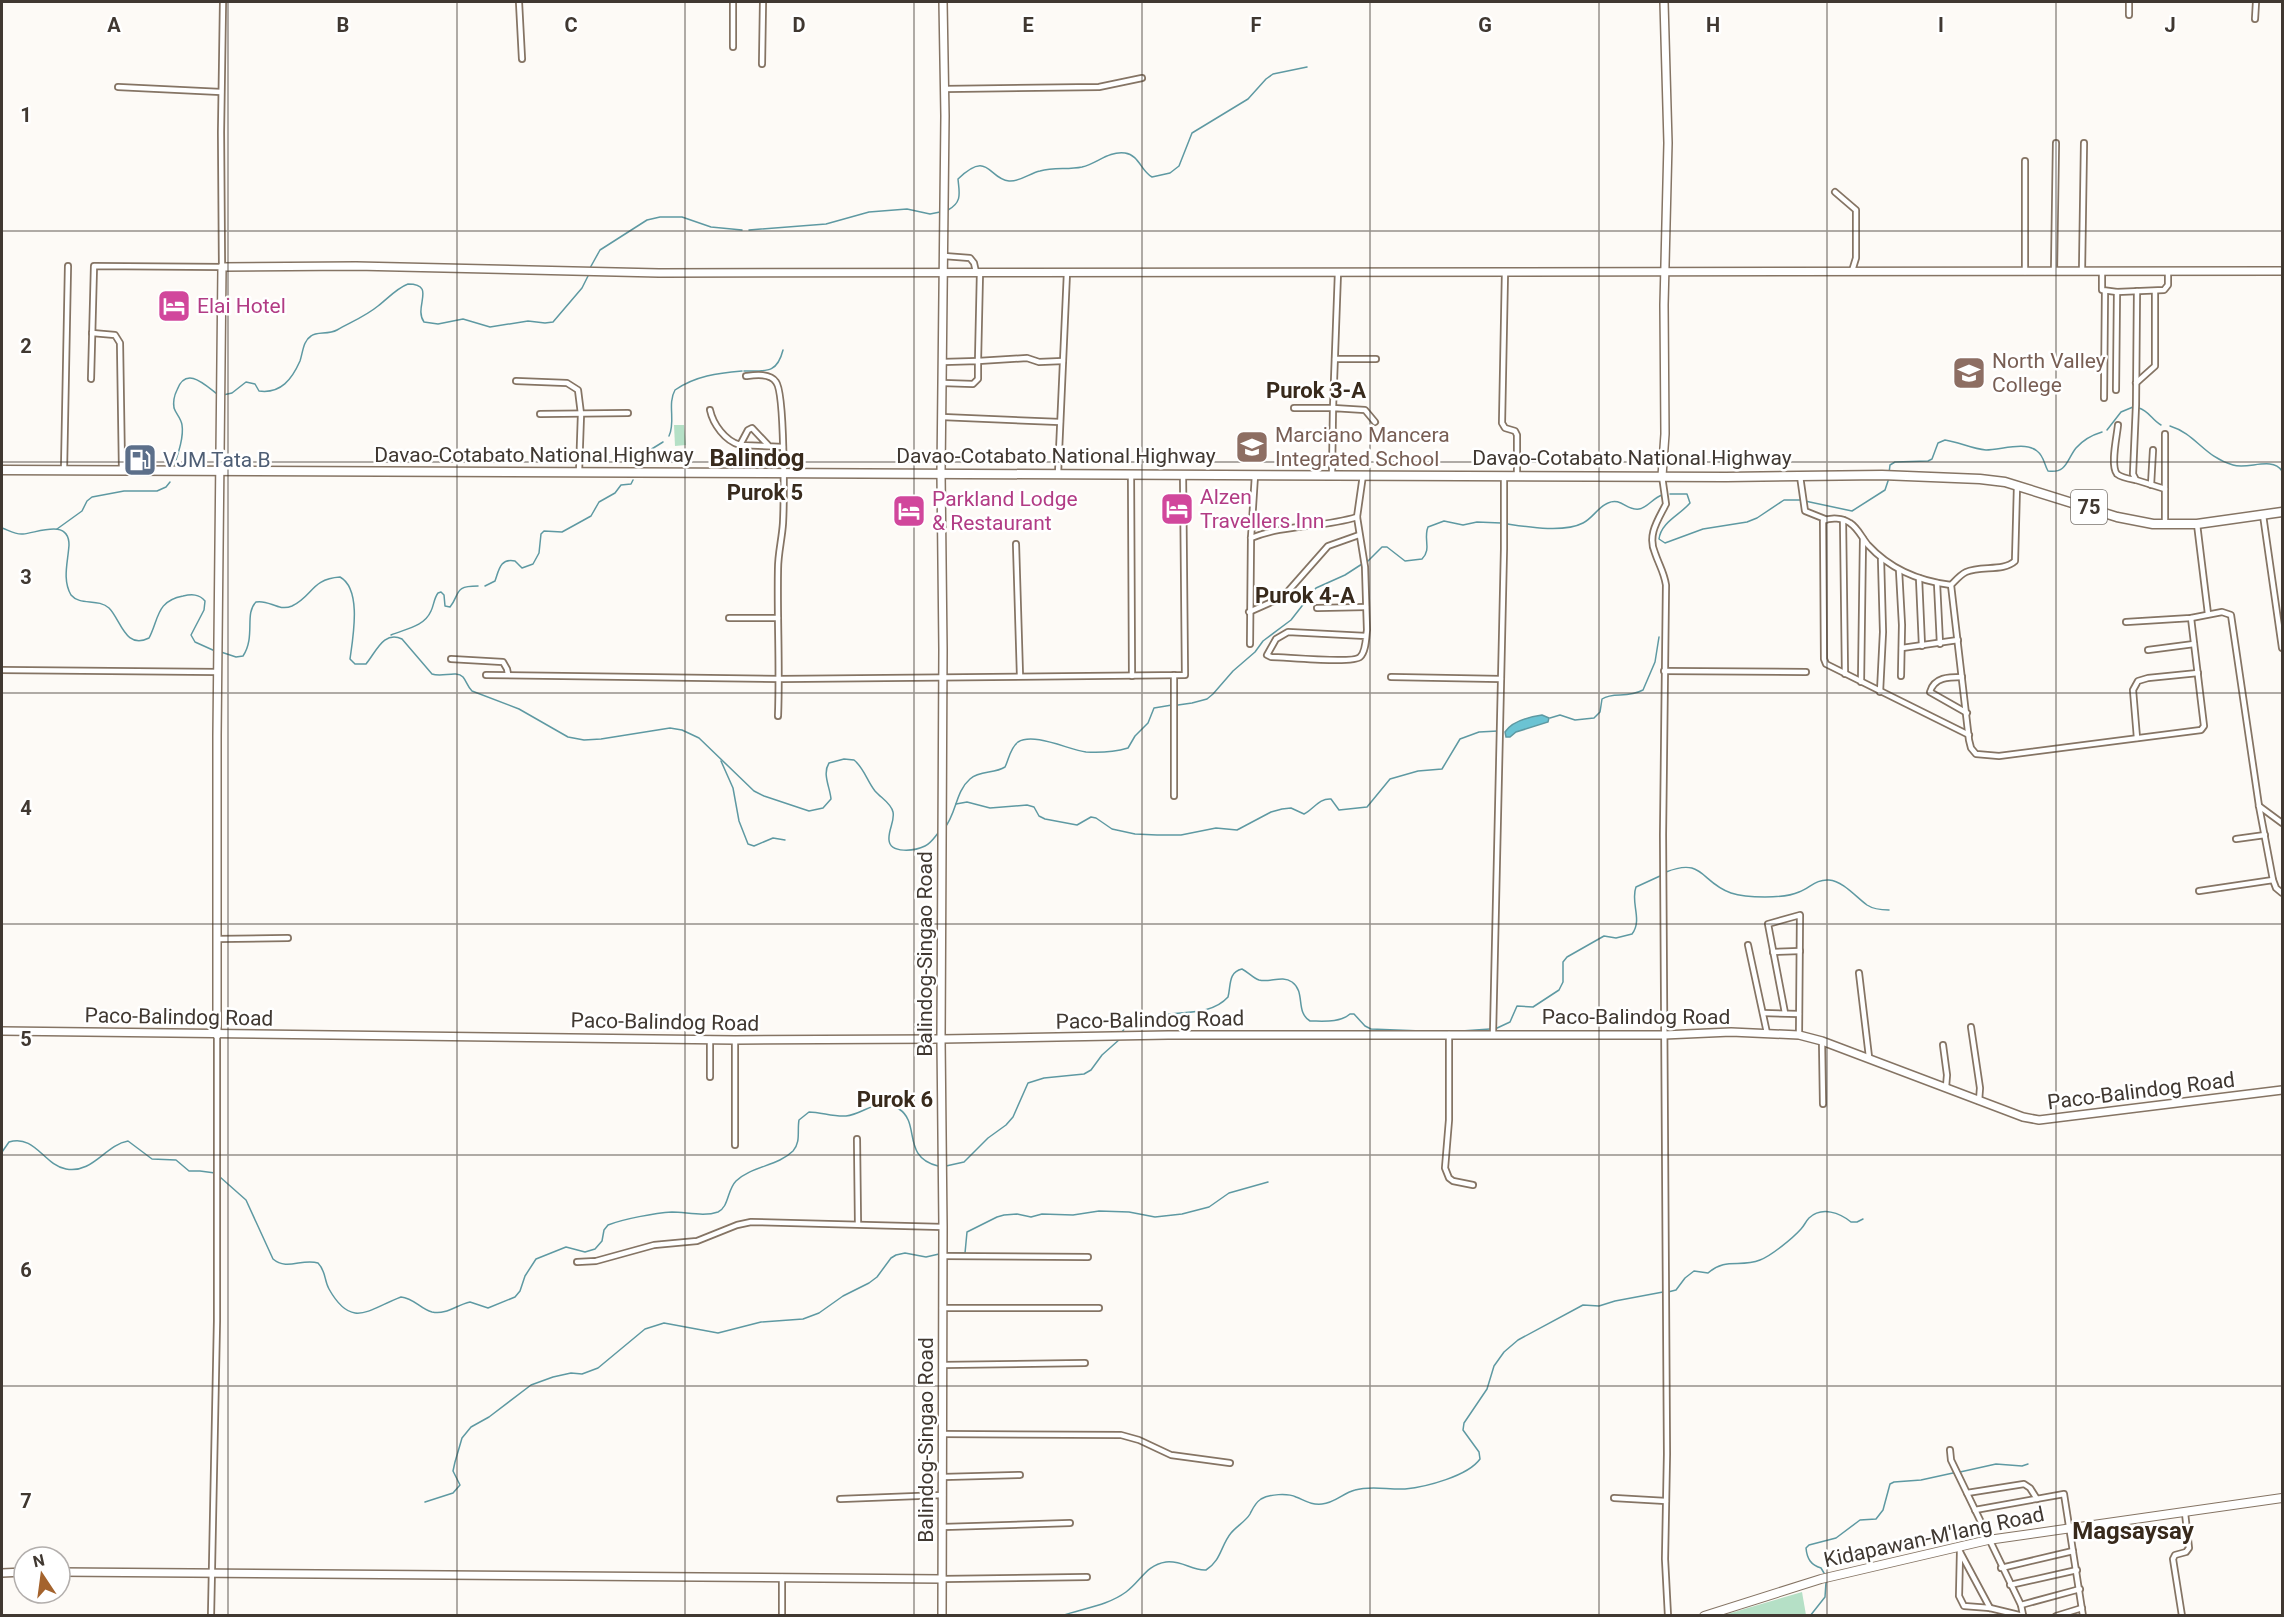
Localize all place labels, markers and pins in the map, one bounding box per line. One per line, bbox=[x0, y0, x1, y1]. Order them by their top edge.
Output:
hotel icon: Elai Hotel bbox=[156, 288, 192, 324]
place label: Elai Hotel bbox=[197, 294, 286, 318]
place label: North Valley College bbox=[1992, 349, 2106, 397]
school or university icon: North Valley College bbox=[1951, 355, 1987, 391]
place label: Marciano Mancera Integrated School bbox=[1275, 423, 1450, 471]
school or university icon: Marciano Mancera Integrated School bbox=[1234, 429, 1270, 465]
fuel station icon: VJM Tata B bbox=[122, 442, 158, 478]
place label: VJM Tata B bbox=[163, 448, 270, 472]
place label: Alzen Travellers Inn bbox=[1200, 485, 1324, 533]
place label: Parkland Lodge & Restaurant bbox=[932, 487, 1078, 535]
hotel icon: Alzen Travellers Inn bbox=[1159, 491, 1195, 527]
hotel icon: Parkland Lodge & Restaurant bbox=[891, 493, 927, 529]

